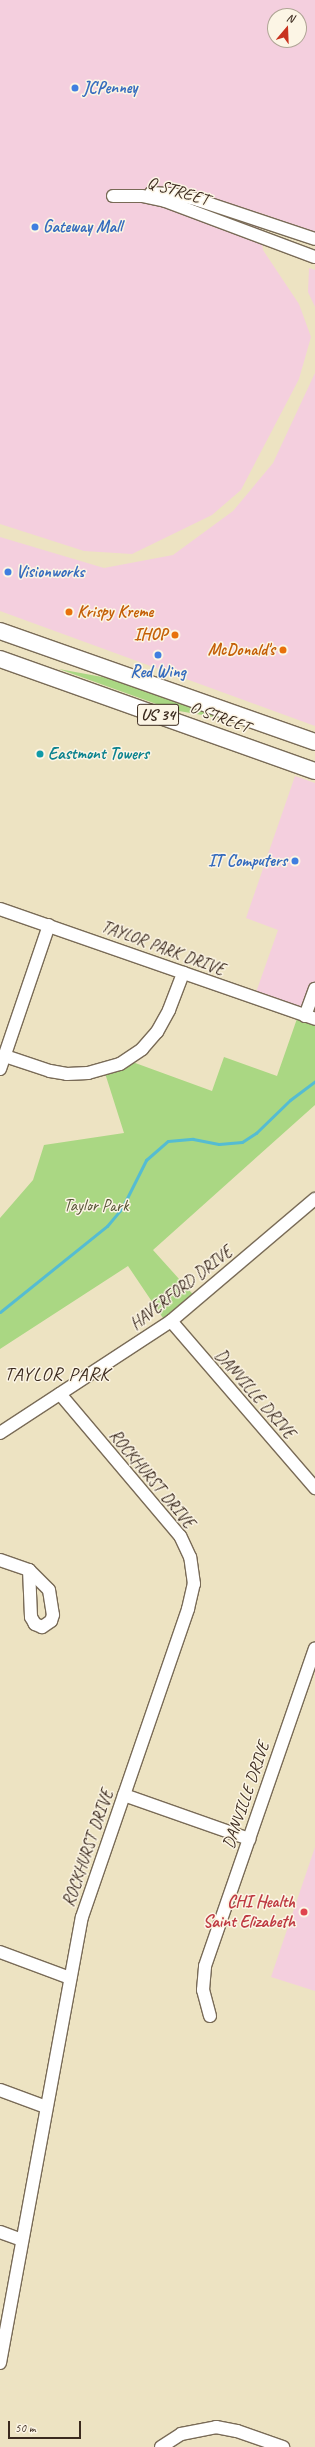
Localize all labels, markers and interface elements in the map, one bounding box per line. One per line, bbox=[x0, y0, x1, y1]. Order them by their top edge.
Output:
north arrow bbox=[267, 8, 307, 48]
text: N bbox=[285, 10, 296, 25]
place label: JCPenney bbox=[83, 78, 137, 98]
marker: JCPenney bbox=[70, 83, 80, 93]
street label: Q STREET bbox=[145, 172, 211, 210]
place label: Gateway Mall bbox=[43, 217, 122, 237]
marker: Gateway Mall bbox=[30, 222, 40, 232]
place label: Visionworks bbox=[16, 562, 84, 582]
marker: Visionworks bbox=[3, 567, 13, 577]
place label: Krispy Kreme bbox=[77, 602, 154, 622]
marker: Krispy Kreme bbox=[64, 607, 74, 617]
place label: IHOP bbox=[134, 625, 167, 645]
marker: IHOP bbox=[170, 630, 180, 640]
place label: McDonald's bbox=[208, 640, 275, 660]
marker: McDonald's bbox=[278, 645, 288, 655]
marker: Red Wing bbox=[153, 650, 163, 660]
place label: Red Wing bbox=[130, 662, 186, 682]
street label: O STREET bbox=[187, 697, 253, 737]
road number: US 34 bbox=[137, 701, 179, 729]
place label: Eastmont Towers bbox=[48, 744, 148, 764]
marker: Eastmont Towers bbox=[35, 749, 45, 759]
place label: IT Computers bbox=[208, 851, 287, 871]
marker: IT Computers bbox=[290, 856, 300, 866]
street label: TAYLOR PARK DRIVE bbox=[98, 916, 228, 980]
park label: Taylor Park bbox=[63, 1196, 129, 1216]
street label: HAVERFORD DRIVE bbox=[126, 1242, 236, 1334]
street label: DANVILLE DRIVE bbox=[211, 1345, 299, 1443]
district label: TAYLOR PARK bbox=[5, 1364, 109, 1386]
street label: ROCKHURST DRIVE bbox=[105, 1425, 199, 1533]
street label: DANVILLE DRIVE bbox=[218, 1739, 274, 1851]
street label: ROCKHURST DRIVE bbox=[58, 1787, 118, 1909]
place label: CHI Health Saint Elizabeth bbox=[204, 1892, 295, 1932]
marker: CHI Health Saint Elizabeth bbox=[298, 1906, 310, 1918]
scale bar bbox=[10, 2413, 83, 2439]
text: 50 m bbox=[15, 2420, 35, 2436]

